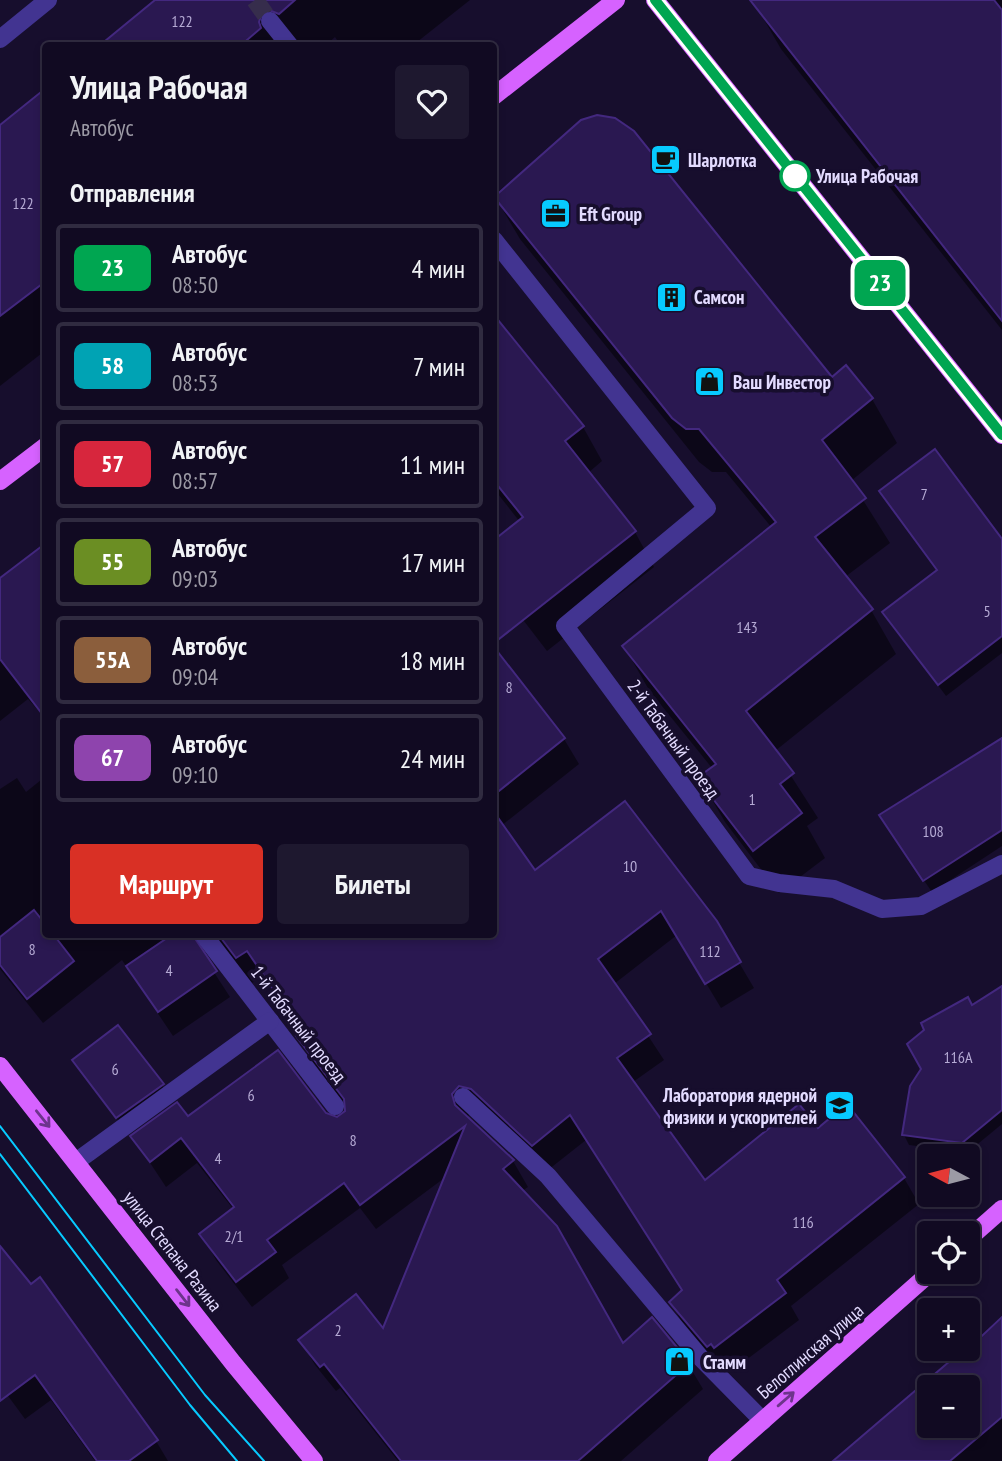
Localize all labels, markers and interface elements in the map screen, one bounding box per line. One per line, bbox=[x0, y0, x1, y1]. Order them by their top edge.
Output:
house number: 122 bbox=[171, 11, 193, 31]
text: Улица Рабочая bbox=[70, 65, 248, 108]
button: heart bbox=[395, 65, 469, 139]
text: Автобус bbox=[70, 113, 134, 142]
cafe icon: Шарлотка bbox=[648, 143, 682, 177]
place label: Шарлотка bbox=[688, 148, 757, 172]
marker: Улица Рабочая bbox=[780, 161, 810, 191]
place label: Улица Рабочая bbox=[815, 164, 918, 188]
text: Отправления bbox=[70, 176, 195, 209]
house number: 122 bbox=[12, 193, 34, 213]
office icon: Eft Group bbox=[539, 197, 573, 231]
place label: Eft Group bbox=[579, 202, 642, 226]
text: Автобус bbox=[172, 237, 247, 270]
text: 23 bbox=[101, 252, 124, 283]
text: 4 мин bbox=[412, 252, 465, 285]
line badge: 23 bbox=[848, 260, 912, 306]
text: 23 bbox=[869, 267, 891, 298]
text: 08:50 bbox=[172, 270, 218, 299]
building icon: Самсон bbox=[654, 280, 688, 314]
place label: Самсон bbox=[694, 285, 744, 309]
text: Автобус bbox=[172, 335, 247, 368]
text: 58 bbox=[101, 350, 124, 381]
text: 7 мин bbox=[413, 350, 465, 383]
shop icon: Ваш Инвестор bbox=[693, 365, 727, 399]
text: 08:53 bbox=[172, 368, 218, 397]
place label: Ваш Инвестор bbox=[733, 370, 831, 394]
text: Автобус bbox=[172, 433, 247, 466]
text: 57 bbox=[101, 448, 124, 479]
text: 11 мин bbox=[400, 448, 465, 481]
text: 08:57 bbox=[172, 466, 218, 495]
house number: 7 bbox=[920, 484, 928, 504]
text: Автобус bbox=[172, 531, 247, 564]
text: 55 bbox=[101, 546, 124, 577]
text: 17 мин bbox=[401, 546, 465, 579]
text: 09:03 bbox=[172, 564, 218, 593]
house number: 5 bbox=[983, 601, 991, 621]
house number: 143 bbox=[736, 617, 758, 637]
text: Автобус bbox=[172, 629, 247, 662]
text: 55А bbox=[95, 644, 130, 675]
text: 18 мин bbox=[400, 644, 465, 677]
text: 09:04 bbox=[172, 662, 218, 691]
street label: 2-й Табачный проезд bbox=[623, 675, 726, 804]
house number: 8 bbox=[505, 677, 513, 697]
text: Автобус bbox=[172, 727, 247, 760]
text: 67 bbox=[101, 742, 124, 773]
text: 24 мин bbox=[400, 742, 465, 775]
text: 09:10 bbox=[172, 760, 218, 789]
house number: 1 bbox=[748, 789, 756, 809]
house number: 108 bbox=[922, 821, 944, 841]
button: Маршрут bbox=[70, 844, 263, 924]
button: Билеты bbox=[277, 844, 469, 924]
house number: 10 bbox=[623, 856, 637, 876]
house number: 8 bbox=[28, 939, 36, 959]
house number: 112 bbox=[699, 941, 721, 961]
house number: 4 bbox=[165, 960, 173, 980]
street label: 1-й Табачный проезд bbox=[246, 961, 353, 1088]
house number: 116А bbox=[943, 1047, 973, 1067]
house number: 6 bbox=[111, 1059, 119, 1079]
place label: Лаборатория ядерной физики и ускорителей bbox=[662, 1083, 817, 1129]
house number: 6 bbox=[247, 1085, 255, 1105]
school or university icon: Лаборатория ядерной физики и ускорителей bbox=[823, 1089, 857, 1123]
one-way arrow bbox=[35, 1109, 50, 1128]
house number: 8 bbox=[349, 1130, 357, 1150]
north arrow bbox=[917, 1144, 980, 1208]
map controls bbox=[917, 1144, 980, 1438]
house number: 4 bbox=[214, 1148, 222, 1168]
street label: улица Степана Разина bbox=[118, 1186, 228, 1316]
house number: 116 bbox=[792, 1212, 814, 1232]
button: locate bbox=[917, 1221, 980, 1284]
house number: 2/1 bbox=[224, 1226, 244, 1246]
one-way arrow bbox=[175, 1289, 190, 1307]
street label: Белоглинская улица bbox=[752, 1298, 868, 1404]
button: + bbox=[917, 1298, 980, 1361]
house number: 2 bbox=[334, 1320, 342, 1340]
shop icon: Стамм bbox=[663, 1345, 697, 1379]
place label: Стамм bbox=[703, 1350, 746, 1374]
button: − bbox=[917, 1375, 980, 1438]
one-way arrow bbox=[777, 1392, 795, 1408]

